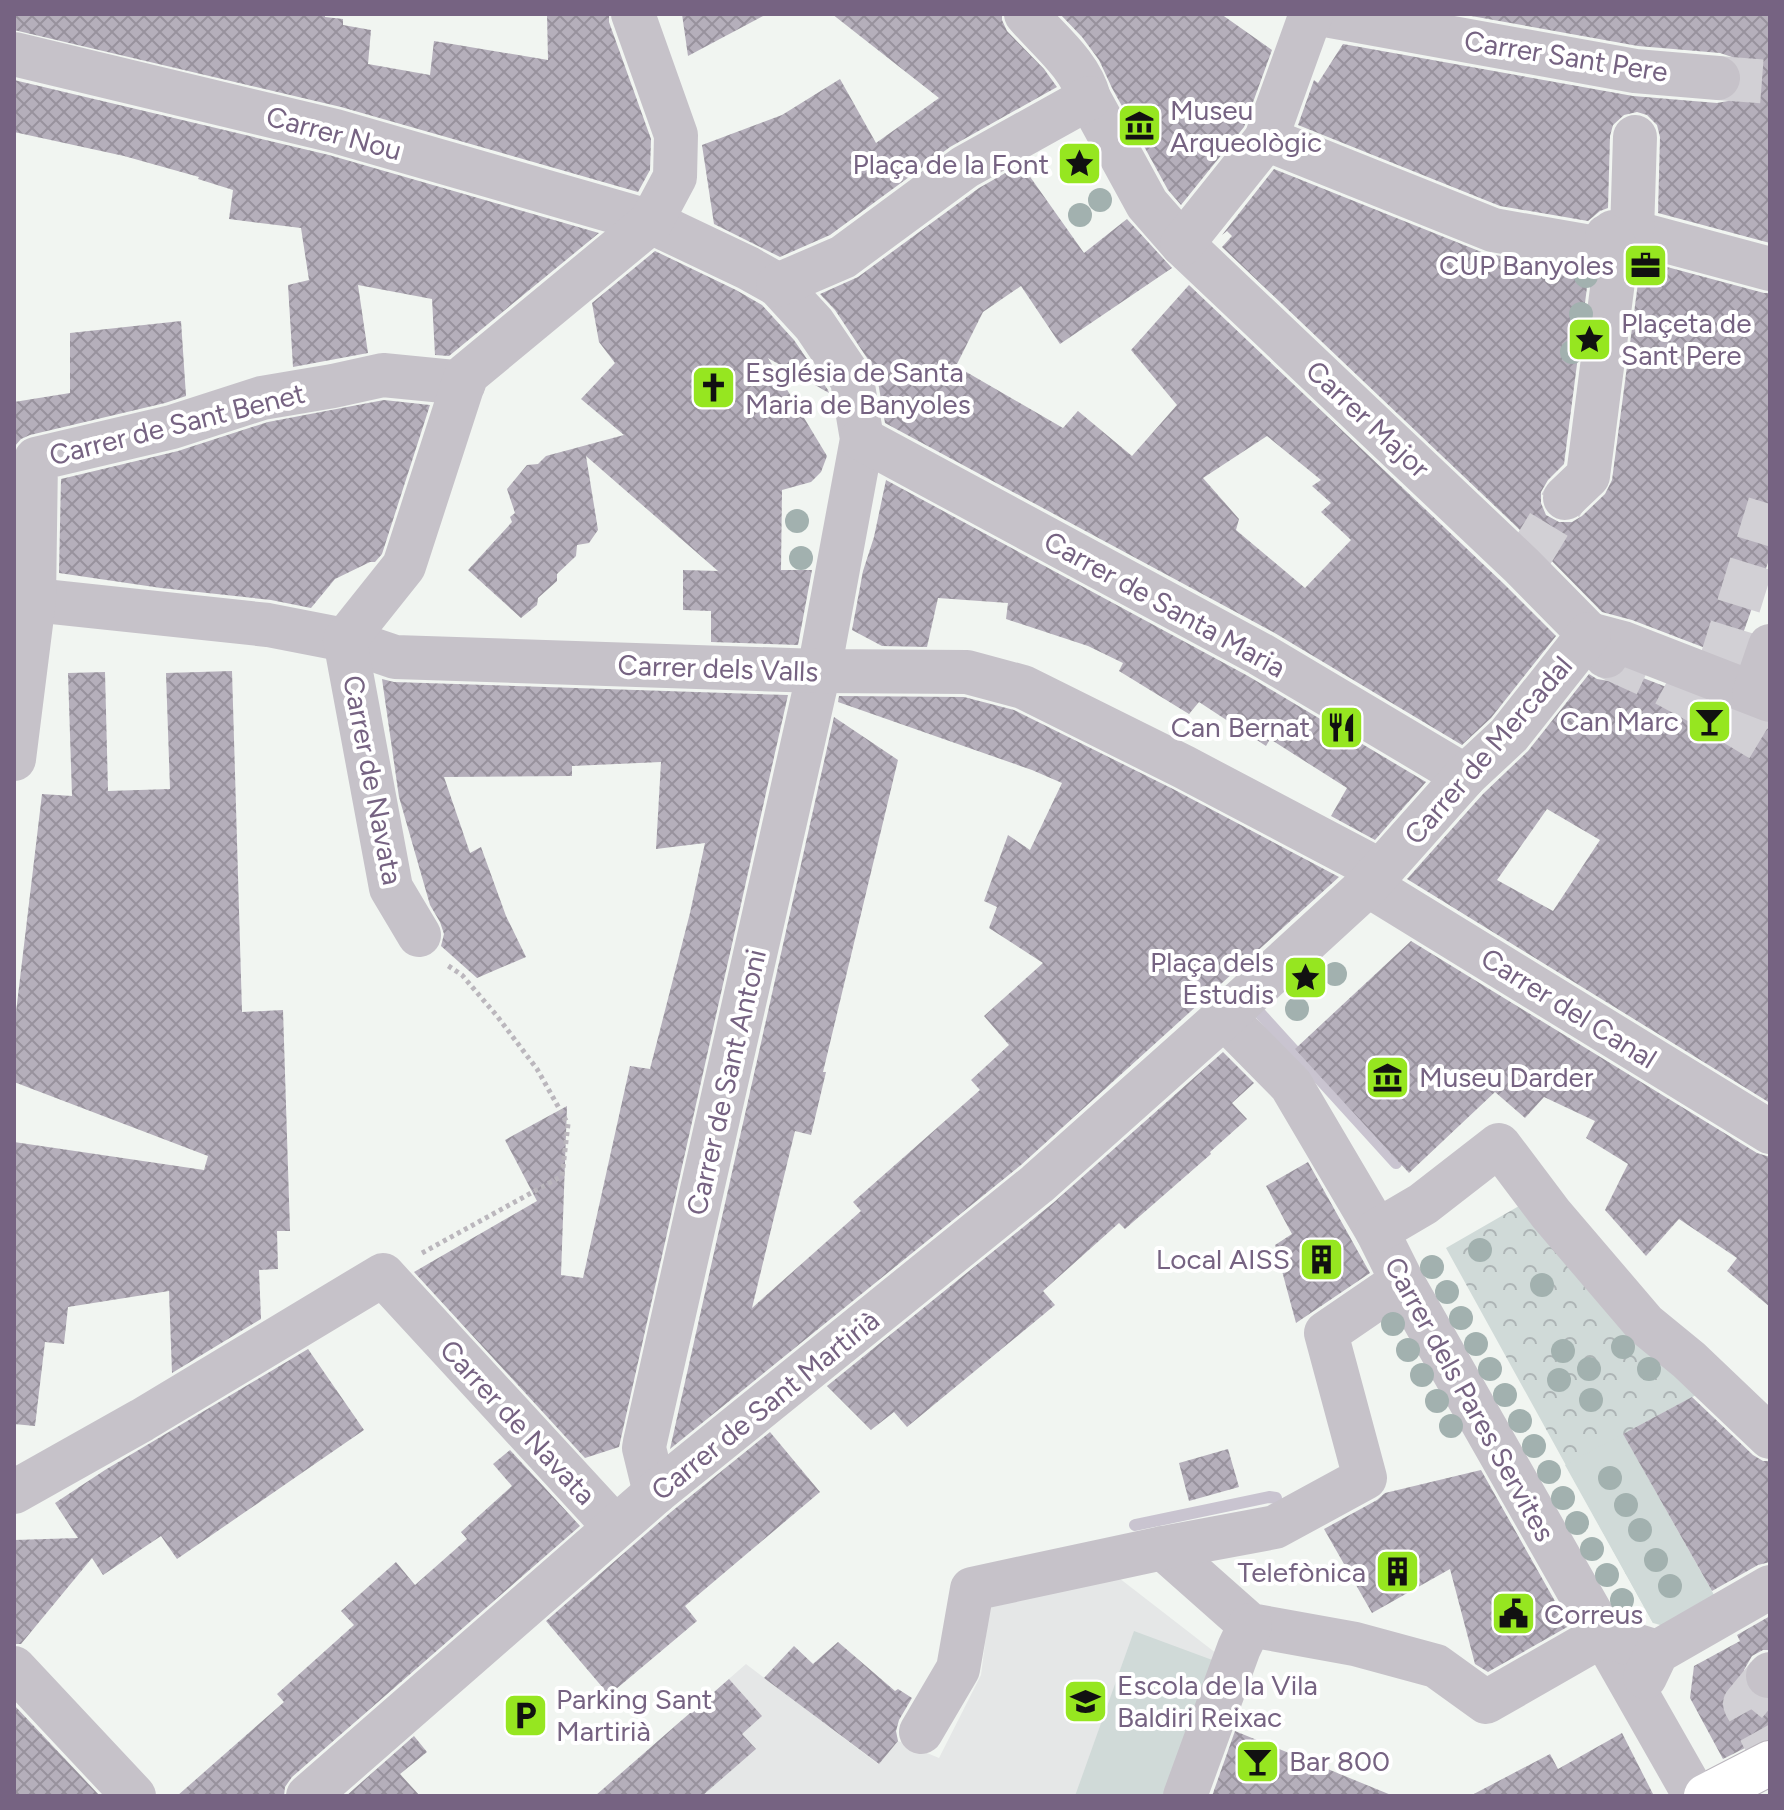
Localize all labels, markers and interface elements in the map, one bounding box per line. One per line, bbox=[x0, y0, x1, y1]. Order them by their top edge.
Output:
street label: Carrer Sant Pere bbox=[1462, 23, 1670, 89]
place label: Museu Arqueològic bbox=[1170, 93, 1322, 159]
street label: Carrer Nou bbox=[263, 99, 405, 167]
museum icon: Museu Arqueològic bbox=[1115, 102, 1163, 150]
place icon: Plaça de la Font bbox=[1056, 140, 1104, 188]
place label: Plaça de la Font bbox=[853, 147, 1049, 181]
office icon: CUP Banyoles bbox=[1621, 241, 1669, 289]
place label: CUP Banyoles bbox=[1439, 248, 1614, 282]
place label: Plaçeta de Sant Pere bbox=[1621, 306, 1752, 372]
place icon: Plaçeta de Sant Pere bbox=[1566, 315, 1614, 363]
street label: Carrer Major bbox=[1299, 353, 1437, 485]
place label: Església de Santa Maria de Banyoles bbox=[745, 355, 971, 421]
church icon: Església de Santa Maria de Banyoles bbox=[690, 364, 738, 412]
street label: Carrer de Sant Benet bbox=[46, 376, 308, 472]
street label: Carrer de Santa Maria bbox=[1038, 524, 1292, 684]
street label: Carrer dels Valls bbox=[617, 648, 819, 688]
street label: Carrer de Mercadal bbox=[1397, 649, 1579, 851]
street label: Carrer de Navata bbox=[336, 672, 410, 888]
bar icon: Can Marc bbox=[1686, 697, 1734, 745]
restaurant icon: Can Bernat bbox=[1317, 703, 1365, 751]
place label: Can Marc bbox=[1559, 704, 1679, 738]
place label: Can Bernat bbox=[1171, 710, 1310, 744]
street label: Carrer del Canal bbox=[1475, 940, 1663, 1076]
place label: Plaça dels Estudis bbox=[1150, 945, 1274, 1011]
street label: Carrer de Sant Antoni bbox=[679, 946, 773, 1218]
place icon: Plaça dels Estudis bbox=[1281, 954, 1329, 1002]
museum icon: Museu Darder bbox=[1364, 1053, 1412, 1101]
place label: Museu Darder bbox=[1419, 1060, 1594, 1094]
building icon: Local AISS bbox=[1297, 1235, 1345, 1283]
place label: Local AISS bbox=[1156, 1242, 1290, 1276]
street label: Carrer dels Pares Servites bbox=[1378, 1251, 1562, 1547]
street label: Carrer de Sant Martirià bbox=[644, 1303, 886, 1507]
street label: Carrer de Navata bbox=[433, 1333, 603, 1511]
building icon: Telefònica bbox=[1373, 1548, 1421, 1596]
place label: Telefònica bbox=[1238, 1555, 1366, 1589]
public building icon: Correus bbox=[1489, 1590, 1537, 1638]
place label: Correus bbox=[1544, 1597, 1643, 1631]
place label: Escola de la Vila Baldiri Reixac bbox=[1117, 1668, 1318, 1734]
school or university icon: Escola de la Vila Baldiri Reixac bbox=[1062, 1677, 1110, 1725]
place label: Parking Sant Martirià bbox=[556, 1682, 712, 1748]
parking icon: Parking Sant Martirià bbox=[501, 1691, 549, 1739]
bar icon: Bar 800 bbox=[1234, 1737, 1282, 1785]
place label: Bar 800 bbox=[1289, 1744, 1390, 1778]

